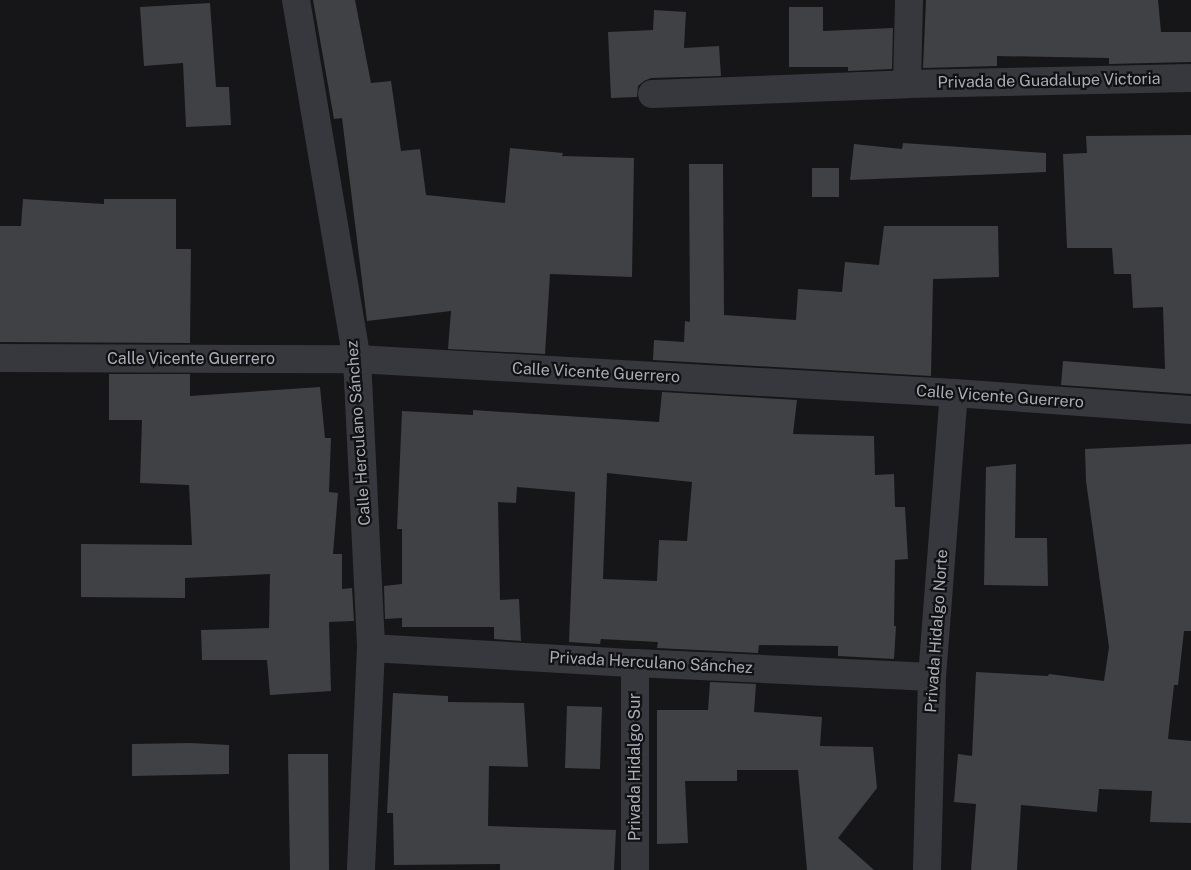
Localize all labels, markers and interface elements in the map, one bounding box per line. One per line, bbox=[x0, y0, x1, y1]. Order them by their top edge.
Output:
street label: Privada de Guadalupe Victoria bbox=[937, 69, 1161, 93]
street label: Calle Herculano Sánchez bbox=[343, 340, 375, 526]
street label: Calle Vicente Guerrero bbox=[107, 349, 275, 369]
street label: Calle Vicente Guerrero bbox=[511, 359, 681, 387]
street label: Calle Vicente Guerrero bbox=[915, 382, 1085, 412]
street label: Privada Hidalgo Norte bbox=[922, 549, 952, 713]
street label: Privada Herculano Sánchez bbox=[549, 648, 753, 678]
street label: Privada Hidalgo Sur bbox=[625, 693, 645, 841]

